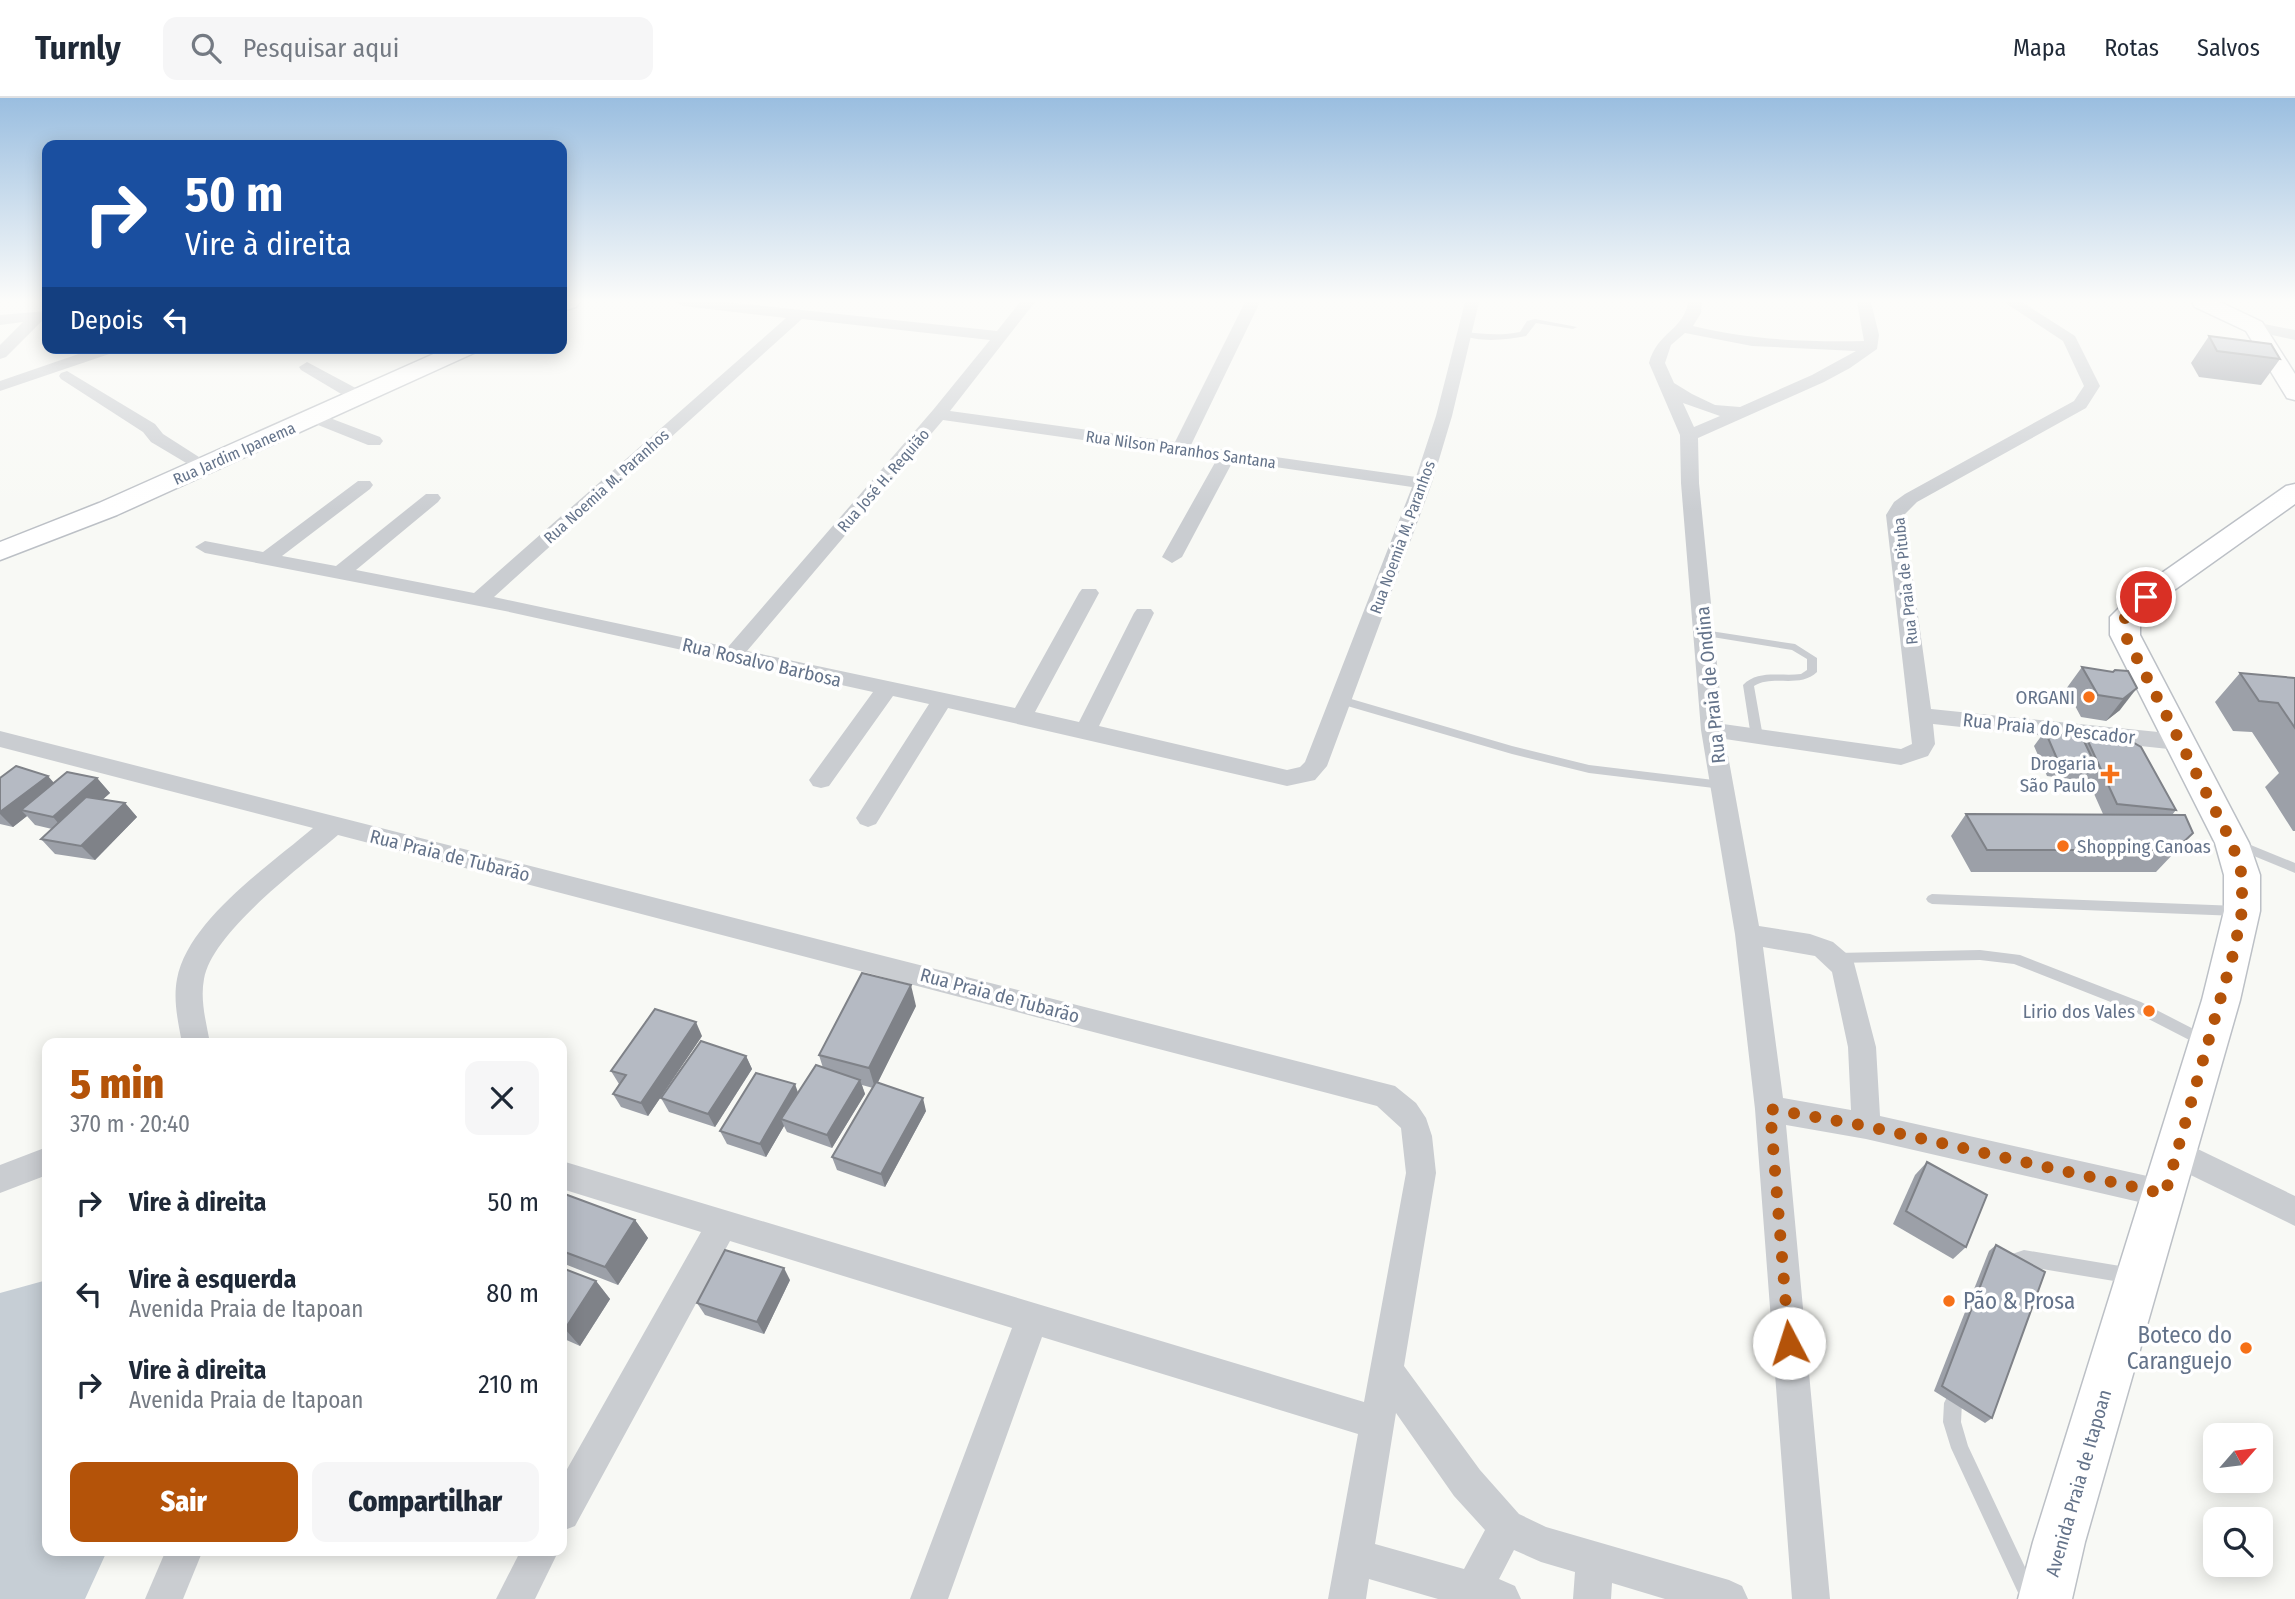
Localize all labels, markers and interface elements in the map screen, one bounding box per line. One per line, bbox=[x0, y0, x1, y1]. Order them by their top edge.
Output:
search box bbox=[163, 17, 653, 80]
text: Turnly bbox=[35, 28, 121, 68]
icon: search bbox=[187, 29, 225, 67]
text: Pesquisar aqui bbox=[243, 33, 399, 64]
text: Mapa bbox=[2013, 34, 2066, 62]
text: Rotas bbox=[2104, 34, 2159, 62]
text: Salvos bbox=[2197, 34, 2260, 62]
text: 50 m bbox=[185, 165, 283, 224]
icon: right bbox=[70, 168, 161, 259]
text: Vire à direita bbox=[185, 225, 351, 263]
icon: left bbox=[157, 301, 195, 339]
text: Depois bbox=[70, 305, 143, 336]
street label: Rua Jardim Ipanema bbox=[170, 418, 298, 489]
street label: Rua Noemia M. Paranhos bbox=[540, 425, 673, 548]
street label: Rua José H. Requião bbox=[833, 425, 933, 536]
street label: Rua Nilson Paranhos Santana bbox=[1085, 427, 1277, 472]
street label: Rua Noemia M. Paranhos bbox=[1366, 458, 1439, 616]
street label: Rua Praia de Pituba bbox=[1889, 516, 1922, 645]
pin bbox=[2116, 567, 2176, 627]
icon: arrive bbox=[2127, 578, 2165, 616]
street label: Rua Praia de Ondina bbox=[1691, 605, 1730, 765]
street label: Rua Rosalvo Barbosa bbox=[680, 633, 844, 692]
place label: ORGANI bbox=[2015, 686, 2075, 709]
marker: ORGANI bbox=[2081, 689, 2097, 705]
street label: Rua Praia do Pescador bbox=[1962, 708, 2137, 749]
place label: Drogaria São Paulo bbox=[2020, 752, 2096, 797]
marker: Drogaria São Paulo bbox=[2102, 766, 2118, 782]
street label: Rua Praia de Tubarão bbox=[367, 824, 532, 887]
place label: Shopping Canoas bbox=[2077, 835, 2211, 858]
marker: Shopping Canoas bbox=[2055, 838, 2071, 854]
street label: Rua Praia de Tubarão bbox=[918, 963, 1082, 1028]
place label: Lirio dos Vales bbox=[2023, 1000, 2135, 1023]
marker: Lirio dos Vales bbox=[2141, 1003, 2157, 1019]
text: 5 min bbox=[70, 1059, 164, 1109]
button: close bbox=[465, 1061, 539, 1135]
text: 370 m · 20:40 bbox=[70, 1110, 190, 1138]
icon: right bbox=[70, 1184, 108, 1222]
text: Vire à direita bbox=[129, 1187, 267, 1218]
text: 50 m bbox=[487, 1187, 539, 1218]
text: Vire à esquerda bbox=[129, 1264, 296, 1295]
icon: left bbox=[70, 1275, 108, 1313]
text: 80 m bbox=[486, 1278, 539, 1309]
place label: Pão & Prosa bbox=[1963, 1287, 2075, 1315]
marker: Pão & Prosa bbox=[1941, 1293, 1957, 1309]
text: Avenida Praia de Itapoan bbox=[129, 1295, 363, 1323]
position arrow bbox=[1752, 1306, 1826, 1380]
place label: Boteco do Caranguejo bbox=[2127, 1321, 2232, 1375]
marker: Boteco do Caranguejo bbox=[2238, 1340, 2254, 1356]
text: Vire à direita bbox=[129, 1355, 267, 1386]
icon: right bbox=[70, 1366, 108, 1404]
text: 210 m bbox=[478, 1369, 539, 1400]
text: Avenida Praia de Itapoan bbox=[129, 1386, 363, 1414]
street label: Avenida Praia de Itapoan bbox=[2041, 1387, 2116, 1579]
north arrow bbox=[2203, 1423, 2273, 1493]
map controls bbox=[2203, 1423, 2273, 1577]
button: Sair bbox=[70, 1462, 298, 1542]
button: Compartilhar bbox=[312, 1462, 539, 1542]
button: search bbox=[2203, 1507, 2273, 1577]

